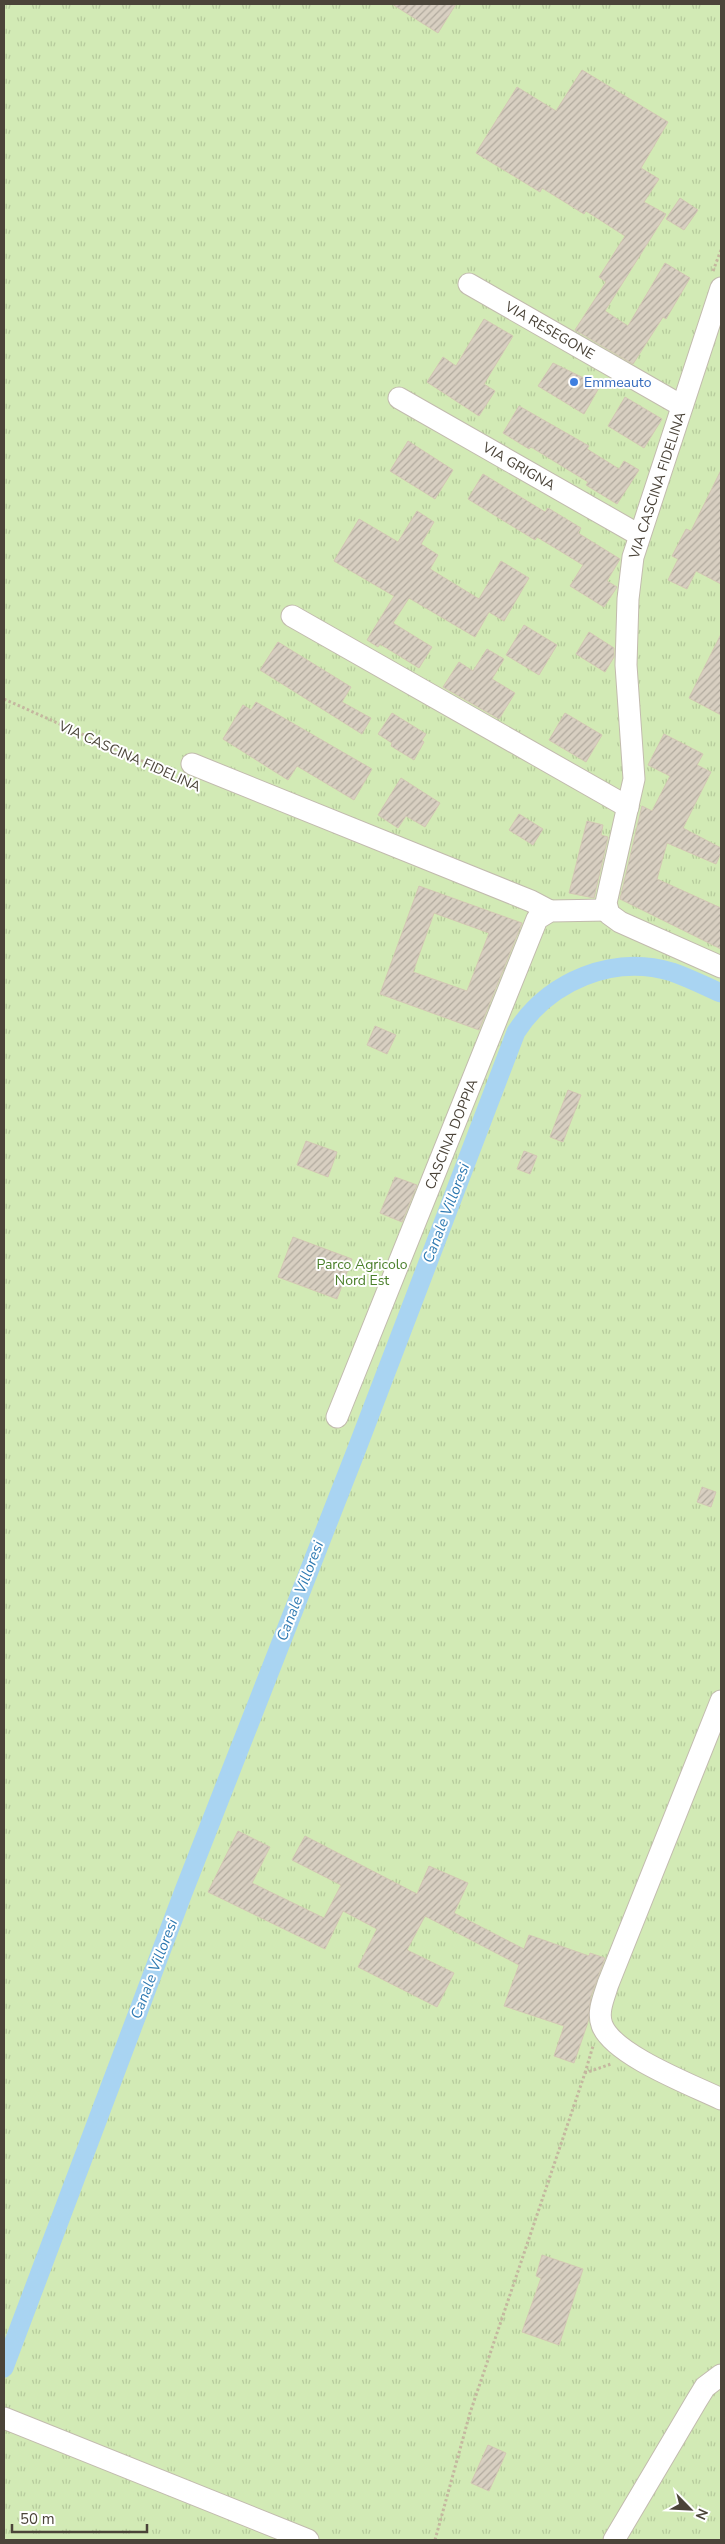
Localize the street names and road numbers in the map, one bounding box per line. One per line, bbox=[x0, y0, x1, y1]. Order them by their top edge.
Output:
street label: VIA RESEGONE bbox=[501, 297, 598, 364]
street label: VIA CASCINA FIDELINA bbox=[624, 409, 690, 562]
street label: VIA GRIGNA bbox=[478, 437, 559, 495]
street label: VIA CASCINA FIDELINA bbox=[55, 716, 204, 796]
street label: CASCINA DOPPIA bbox=[421, 1076, 482, 1192]

